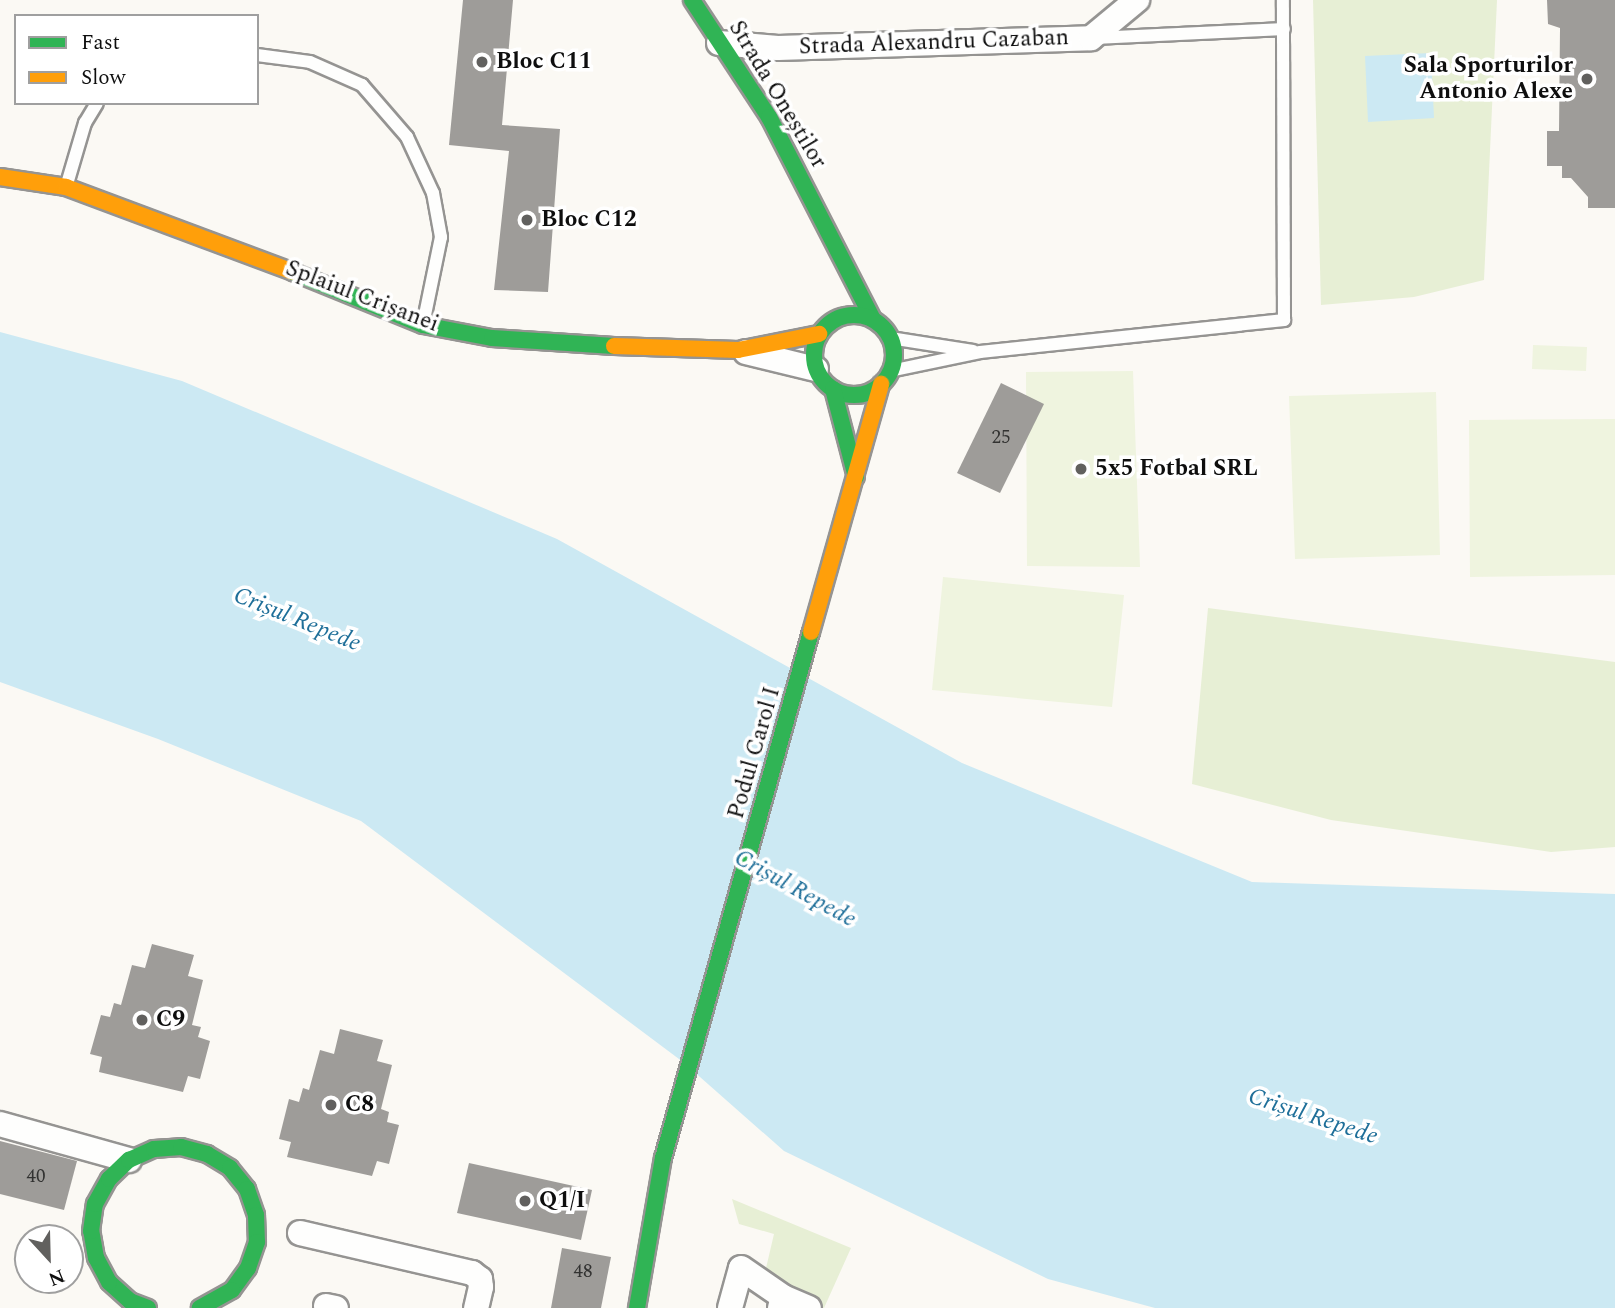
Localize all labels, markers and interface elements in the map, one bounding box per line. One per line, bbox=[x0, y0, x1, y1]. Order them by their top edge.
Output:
legend bbox=[14, 14, 259, 105]
street label: Strada Oneștilor bbox=[722, 16, 832, 174]
street label: Strada Alexandru Cazaban bbox=[798, 24, 1070, 62]
text: Fast bbox=[81, 27, 120, 59]
place label: Bloc C11 bbox=[496, 48, 592, 76]
place label: Sala Sporturilor Antonio Alexe bbox=[1404, 52, 1573, 106]
marker: Bloc C11 bbox=[474, 54, 490, 70]
text: Slow bbox=[81, 62, 125, 94]
marker: Sala Sporturilor Antonio Alexe bbox=[1579, 71, 1595, 87]
place label: Bloc C12 bbox=[541, 206, 637, 234]
marker: Bloc C12 bbox=[519, 212, 535, 228]
street label: Splaiul Crișanei bbox=[282, 255, 442, 339]
house number: 25 bbox=[992, 427, 1010, 449]
place label: 5x5 Fotbal SRL bbox=[1095, 455, 1258, 483]
marker: 5x5 Fotbal SRL bbox=[1073, 461, 1089, 477]
water label: Crișul Repede bbox=[229, 581, 365, 659]
street label: Podul Carol I bbox=[723, 684, 787, 822]
water label: Crișul Repede bbox=[729, 844, 861, 934]
place label: C9 bbox=[156, 1006, 185, 1034]
marker: C9 bbox=[134, 1012, 150, 1028]
water label: Crișul Repede bbox=[1244, 1082, 1382, 1152]
place label: C8 bbox=[345, 1091, 374, 1119]
marker: C8 bbox=[323, 1097, 339, 1113]
house number: 40 bbox=[27, 1166, 45, 1188]
place label: Q1/I bbox=[539, 1187, 585, 1215]
marker: Q1/I bbox=[517, 1193, 533, 1209]
north arrow bbox=[14, 1224, 84, 1294]
text: N bbox=[44, 1261, 69, 1293]
house number: 48 bbox=[574, 1261, 592, 1283]

